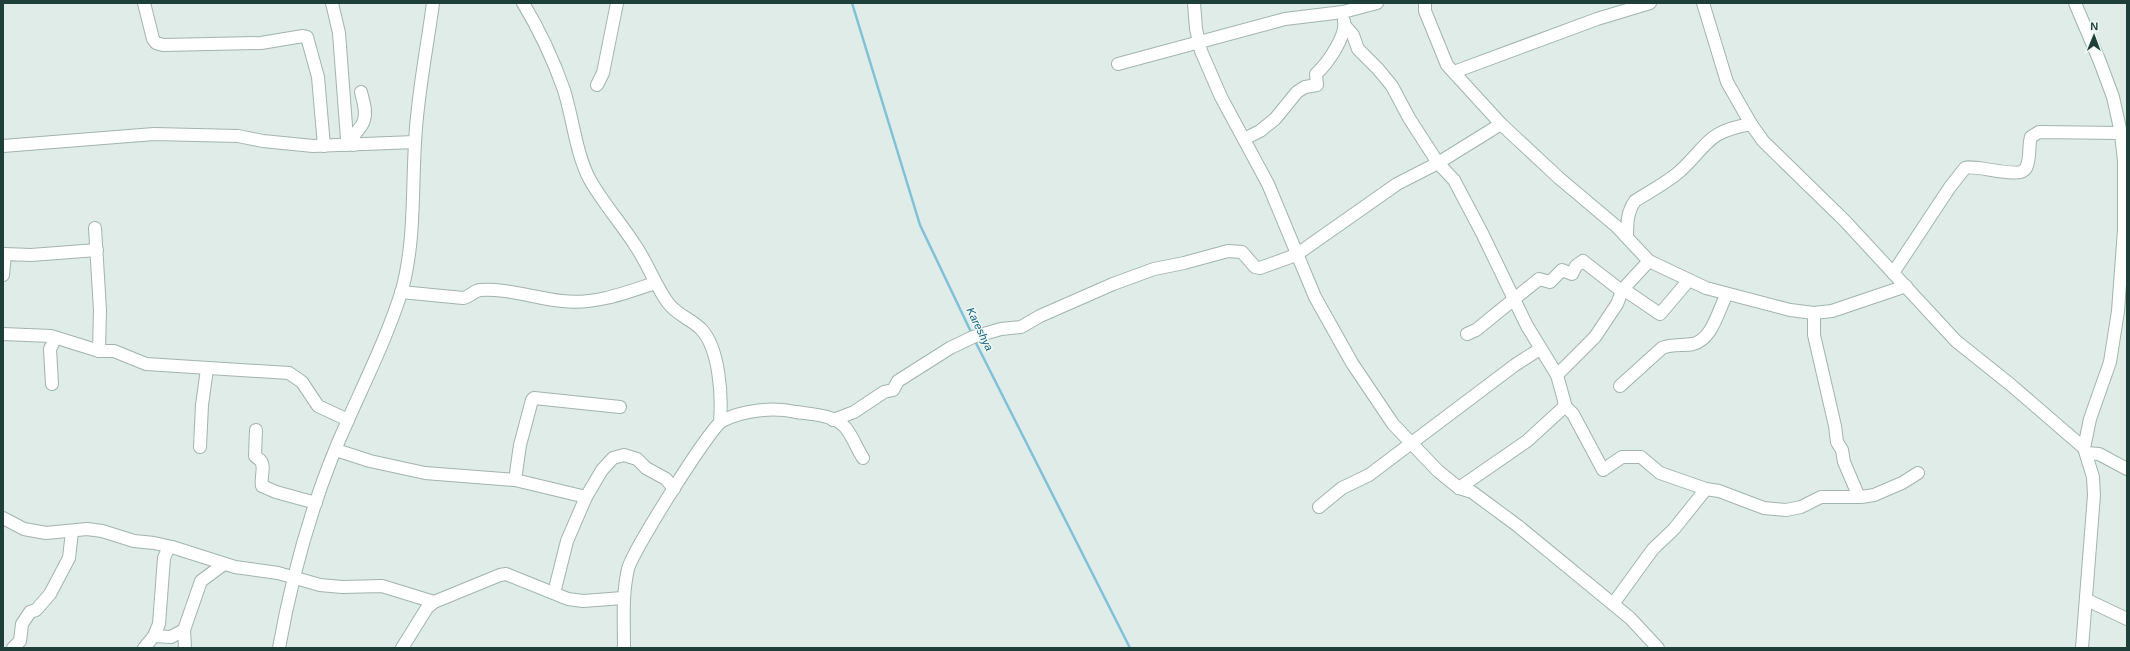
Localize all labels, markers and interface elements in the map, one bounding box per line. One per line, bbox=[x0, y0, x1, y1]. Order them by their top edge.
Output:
north arrow bbox=[2074, 16, 2114, 56]
text: N bbox=[2090, 20, 2098, 32]
water label: Kareshya bbox=[964, 305, 996, 353]

